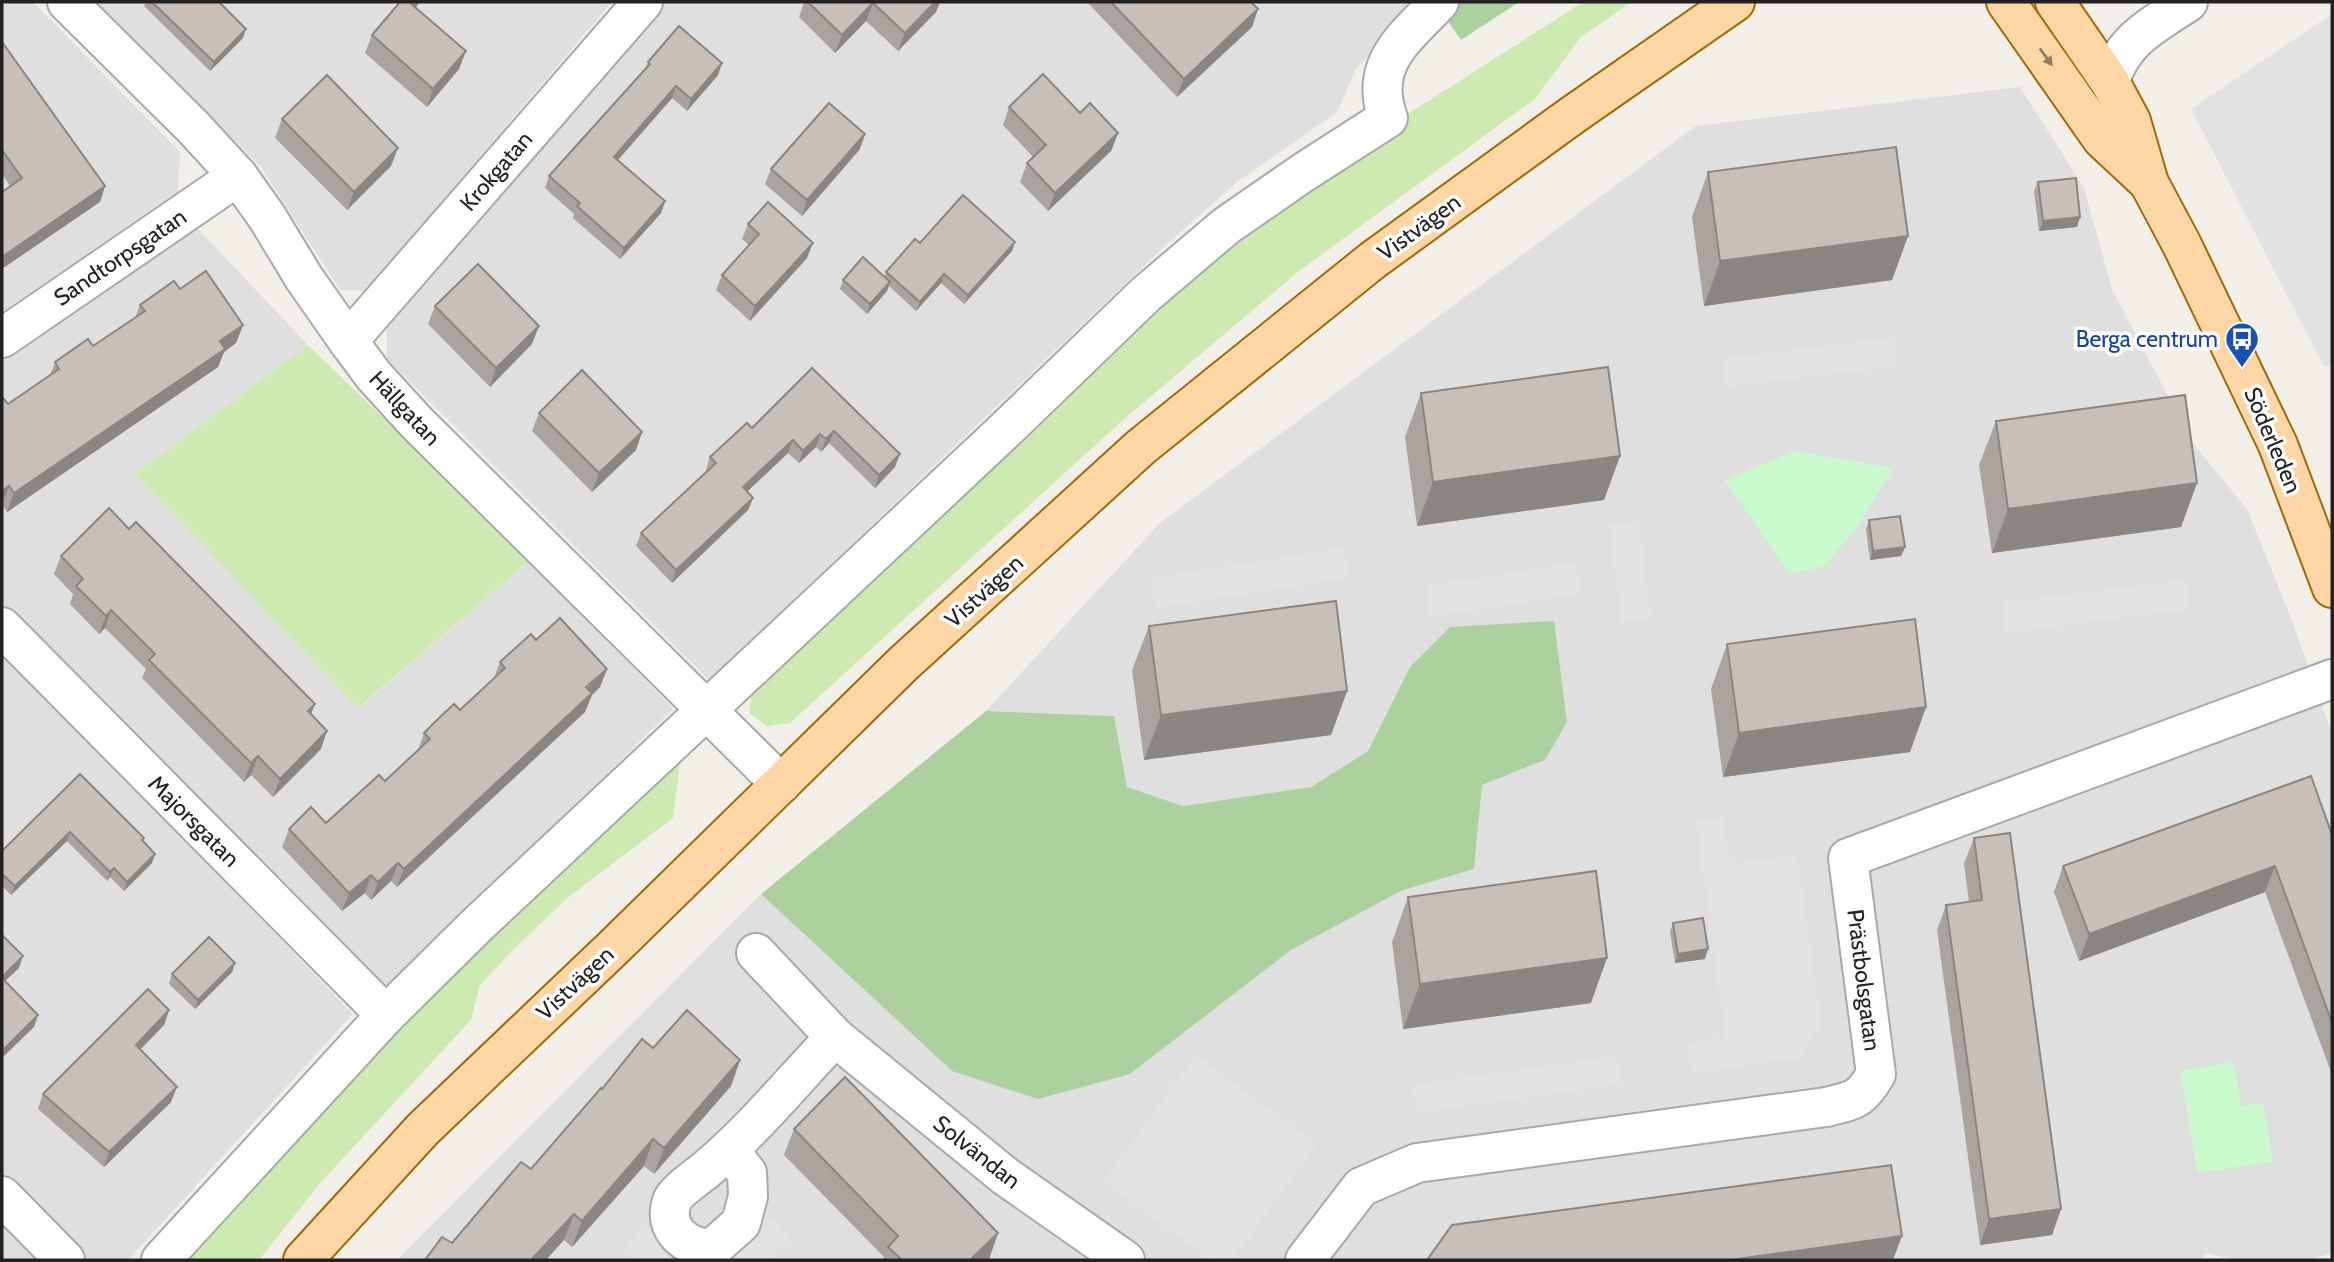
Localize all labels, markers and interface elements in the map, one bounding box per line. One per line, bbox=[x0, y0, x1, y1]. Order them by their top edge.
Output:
one-way arrow bbox=[2039, 48, 2053, 66]
street label: Krokgatan bbox=[454, 125, 538, 217]
street label: Vistvägen bbox=[1372, 188, 1466, 266]
street label: Sandtorpsgatan bbox=[48, 202, 192, 312]
bus stop icon: Berga centrum bbox=[2223, 320, 2261, 369]
place label: Berga centrum bbox=[2076, 325, 2218, 353]
street label: Hällgatan bbox=[363, 365, 447, 451]
street label: Söderleden bbox=[2238, 383, 2308, 497]
street label: Vistvägen bbox=[939, 549, 1029, 633]
street label: Majorsgatan bbox=[142, 769, 246, 873]
street label: Prästbolsgatan bbox=[1841, 907, 1887, 1053]
street label: Vistvägen bbox=[531, 940, 619, 1026]
street label: Solvändan bbox=[928, 1109, 1026, 1195]

